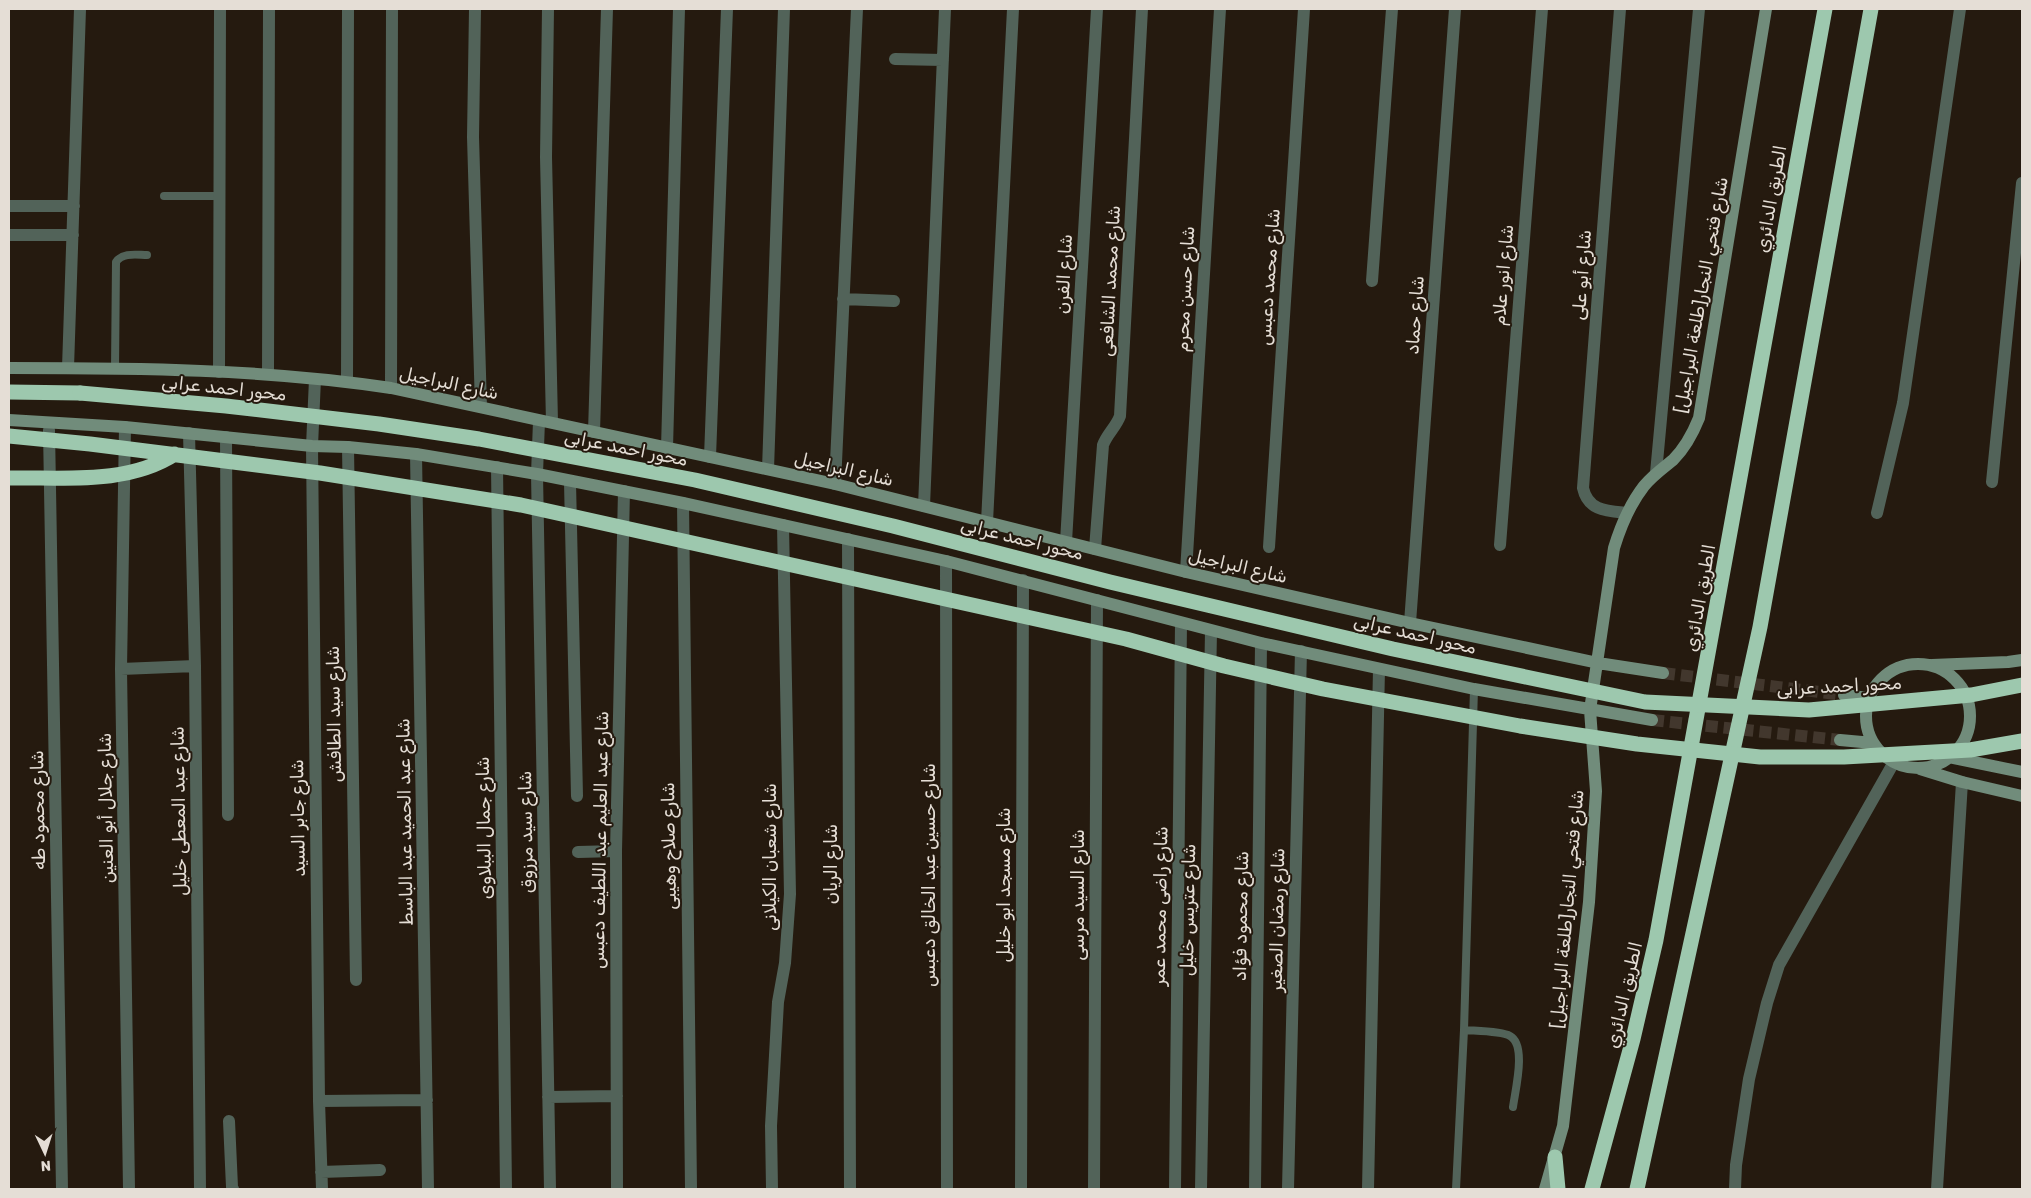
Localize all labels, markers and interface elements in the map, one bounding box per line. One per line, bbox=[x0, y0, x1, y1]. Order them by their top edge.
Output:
street label: الطريق الدائري bbox=[1751, 144, 1792, 255]
street label: شارع فتحي النجار[طلعة البراجيل] bbox=[1669, 175, 1735, 415]
street label: شارع محمد الشافعى bbox=[1095, 205, 1126, 357]
street label: شارع محمد دعبس bbox=[1253, 208, 1286, 346]
street label: شارع انور علام bbox=[1488, 224, 1519, 327]
street label: شارع حسن محرم bbox=[1171, 225, 1200, 353]
street label: شارع أبو على bbox=[1568, 229, 1597, 321]
street label: شارع الفرن bbox=[1051, 234, 1078, 315]
street label: شارع حماد bbox=[1401, 275, 1430, 355]
street label: شارع البراجيل bbox=[397, 362, 501, 405]
street label: محور احمد عرابى bbox=[161, 371, 287, 405]
street label: محور احمد عرابى bbox=[562, 425, 690, 471]
street label: شارع البراجيل bbox=[792, 447, 896, 492]
street label: محور احمد عرابى bbox=[959, 513, 1085, 565]
street label: الطريق الدائري bbox=[1680, 543, 1721, 654]
street label: شارع البراجيل bbox=[1186, 544, 1290, 589]
street label: محور احمد عرابى bbox=[1352, 609, 1479, 659]
street label: شارع سيد الطافش bbox=[322, 645, 347, 783]
street label: محور احمد عرابى bbox=[1776, 672, 1902, 700]
street label: شارع عبد العليم عبد اللطيف دعبس bbox=[587, 711, 614, 969]
street label: شارع عبد الحميد عبد الباسط bbox=[392, 718, 419, 926]
street label: شارع عبد المعطى خليل bbox=[167, 726, 192, 896]
street label: شارع جلال أبو العنين bbox=[94, 733, 119, 883]
street label: شارع محمود طه bbox=[26, 750, 51, 870]
street label: شارع جمال الببلاوى bbox=[472, 756, 497, 900]
street label: شارع جابر السيد bbox=[286, 759, 311, 877]
street label: شارع حسين عبد الخالق دعبس bbox=[918, 763, 941, 987]
street label: شارع سيد مرزوق bbox=[514, 770, 539, 894]
street label: شارع صلاح وهيبى bbox=[657, 782, 682, 910]
street label: شارع شعبان الكيلانى bbox=[759, 783, 782, 931]
street label: شارع فتحي النجار[طلعة البراجيل] bbox=[1546, 789, 1590, 1030]
street label: شارع مسجد ابو خليل bbox=[993, 807, 1016, 963]
street label: شارع الريان bbox=[820, 824, 843, 904]
street label: شارع راضى محمد عمر bbox=[1148, 826, 1173, 987]
street label: شارع السيد مرسى bbox=[1067, 829, 1090, 961]
street label: شارع عتريس خليل bbox=[1176, 844, 1201, 976]
street label: شارع رمضان الصغير bbox=[1265, 848, 1290, 993]
street label: شارع محمود فؤاد bbox=[1229, 851, 1254, 981]
street label: الطريق الدائري bbox=[1601, 940, 1648, 1051]
north arrow bbox=[20, 1128, 70, 1178]
text: N bbox=[40, 1157, 51, 1174]

